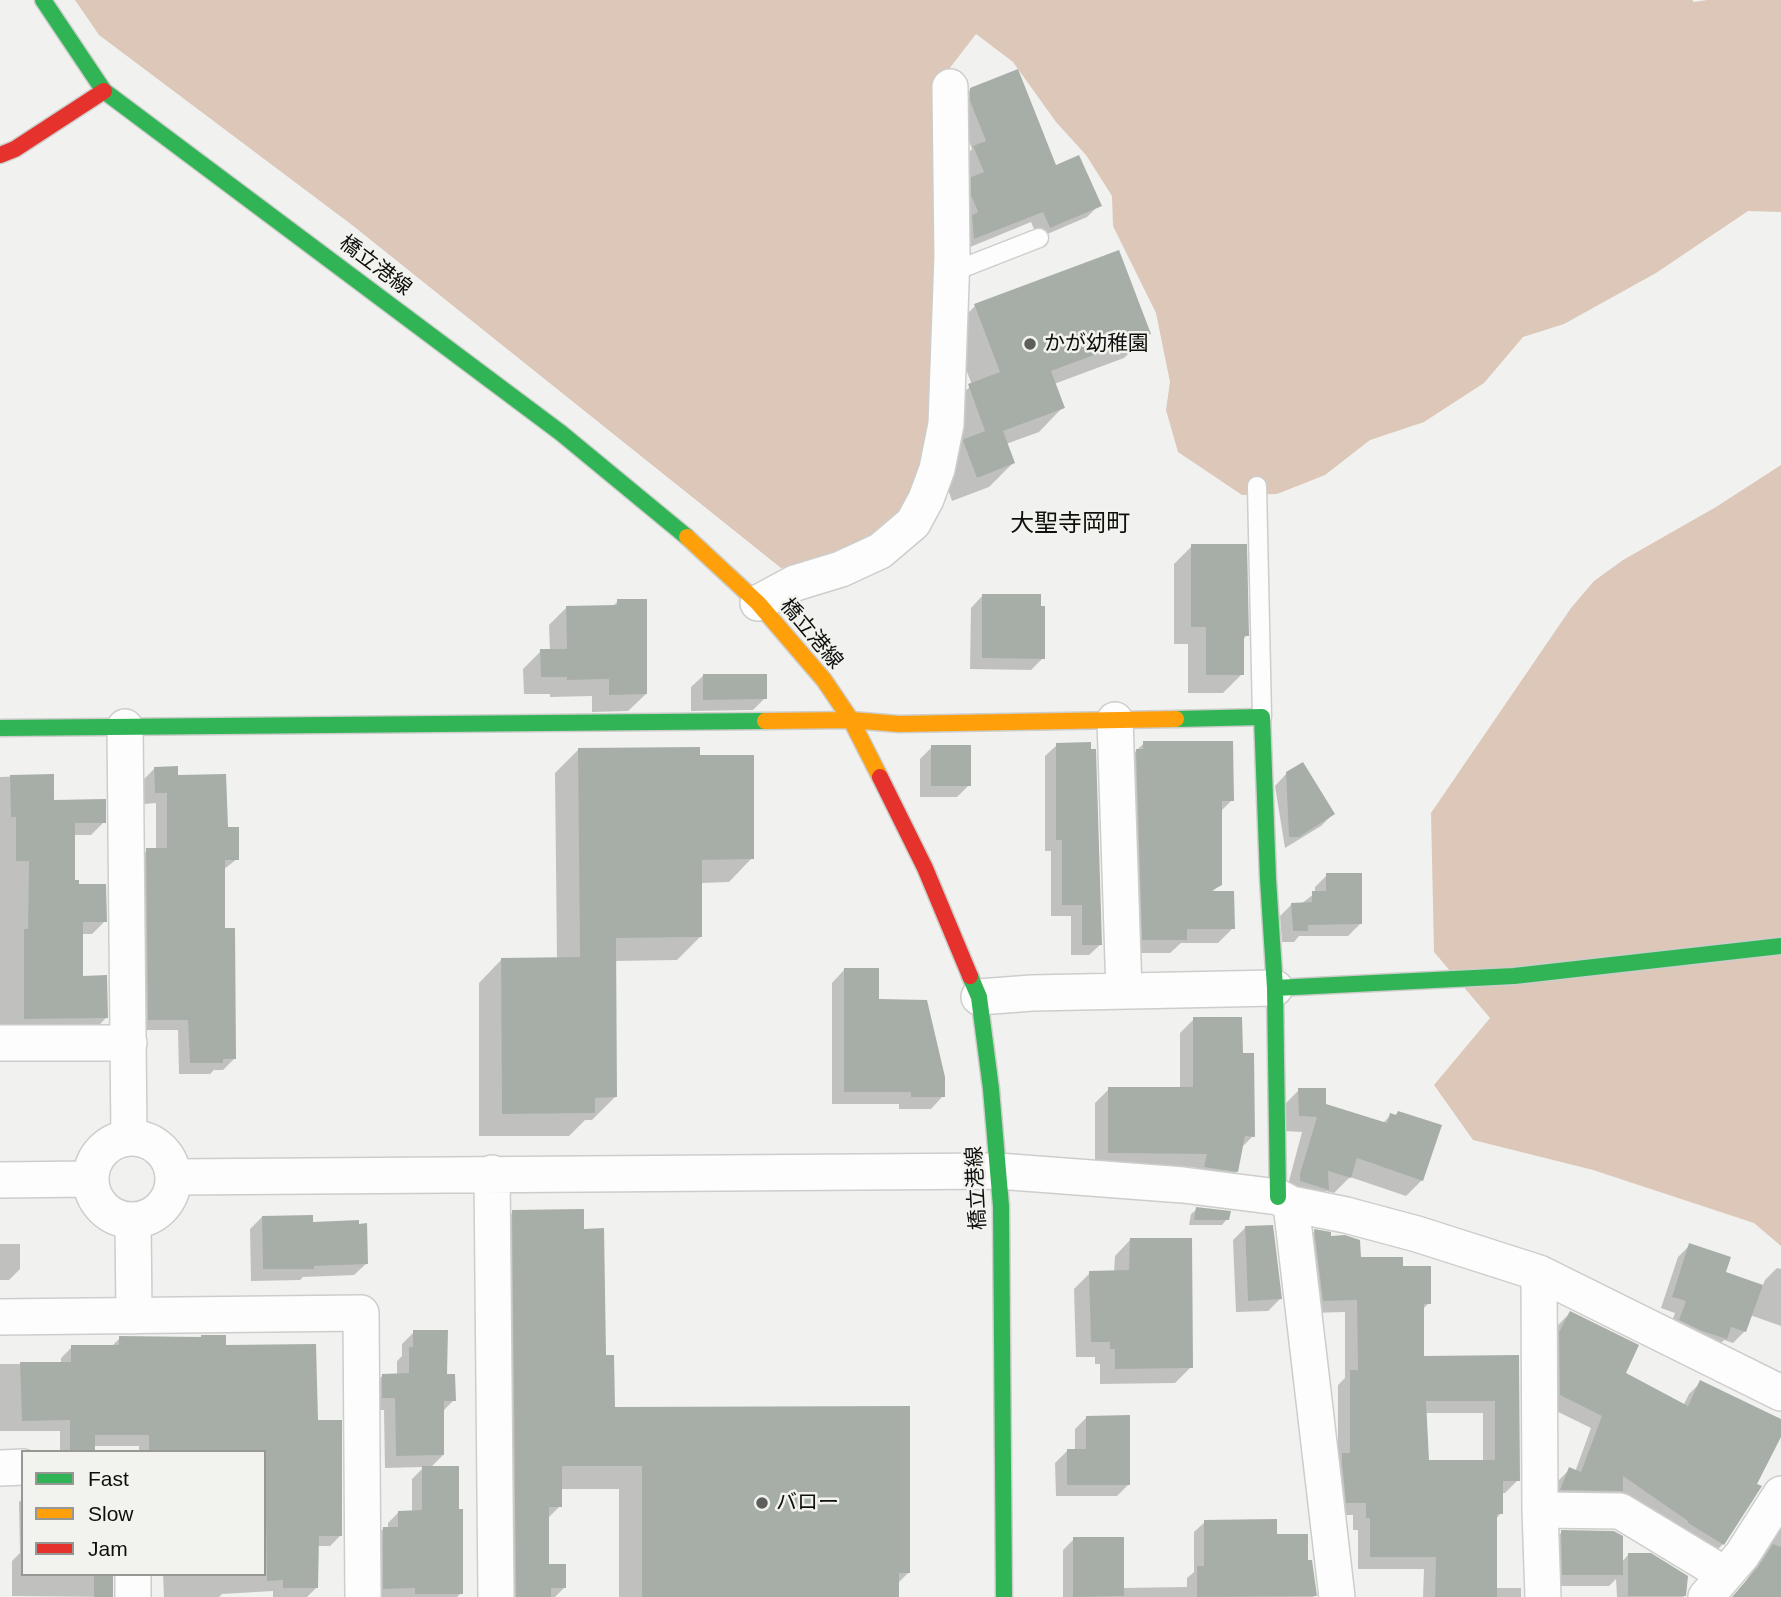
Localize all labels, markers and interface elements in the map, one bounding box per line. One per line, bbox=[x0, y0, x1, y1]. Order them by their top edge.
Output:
street label: 橋立港線 bbox=[334, 231, 416, 301]
place label: かが幼稚園 bbox=[1044, 331, 1149, 357]
marker: かが幼稚園 bbox=[1022, 336, 1038, 352]
district label: 大聖寺岡町 bbox=[1010, 510, 1130, 538]
street label: 橋立港線 bbox=[774, 594, 848, 674]
street label: 橋立港線 bbox=[962, 1145, 992, 1231]
legend bbox=[21, 1450, 266, 1576]
text: Fast bbox=[88, 1467, 129, 1490]
place label: バロー bbox=[776, 1490, 839, 1516]
marker: バロー bbox=[754, 1495, 770, 1511]
text: Slow bbox=[88, 1502, 134, 1525]
text: Jam bbox=[88, 1537, 128, 1560]

